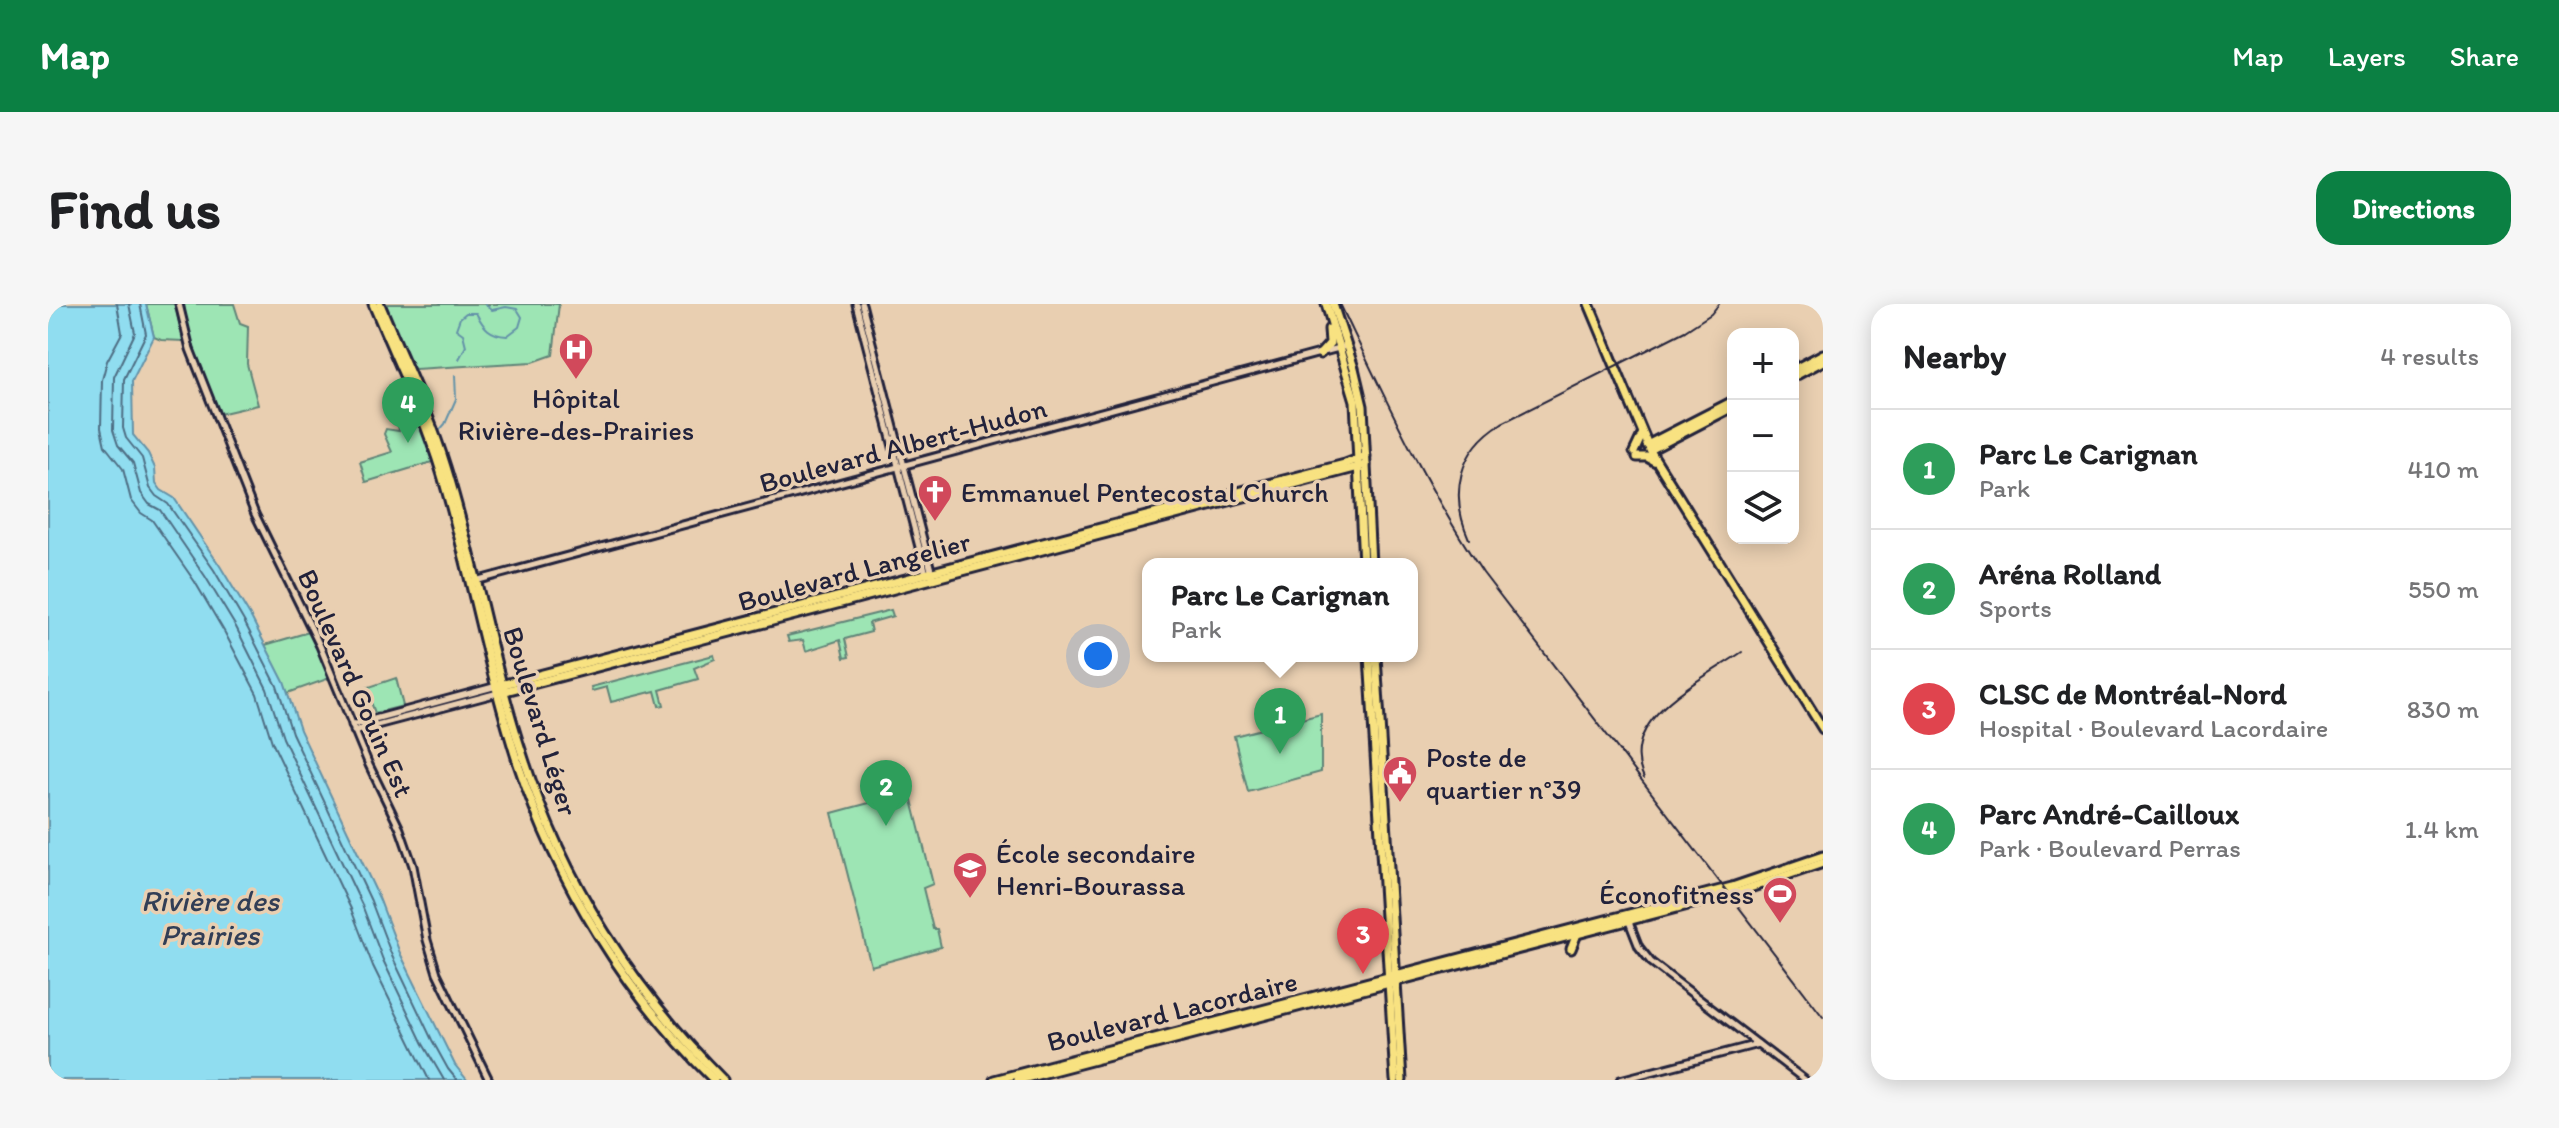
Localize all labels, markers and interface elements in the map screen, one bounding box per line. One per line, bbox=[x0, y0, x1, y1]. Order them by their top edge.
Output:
text: Map bbox=[40, 33, 110, 79]
text: Map bbox=[2232, 39, 2284, 73]
text: Layers bbox=[2328, 39, 2406, 73]
text: Share bbox=[2450, 39, 2519, 73]
button: Directions bbox=[2316, 171, 2511, 245]
text: Find us bbox=[48, 175, 221, 242]
map controls bbox=[1727, 328, 1799, 544]
button: + bbox=[1727, 328, 1799, 400]
hospital icon: Hôpital Rivière-des-Prairies bbox=[557, 331, 595, 381]
text: Nearby bbox=[1903, 336, 2006, 377]
text: 4 results bbox=[2380, 340, 2479, 372]
pin: 4 bbox=[382, 377, 434, 443]
place label: Hôpital Rivière-des-Prairies bbox=[458, 381, 694, 447]
street label: Boulevard Albert-Hudon bbox=[756, 390, 1051, 500]
button: − bbox=[1727, 400, 1799, 472]
text: Parc Le Carignan bbox=[1979, 435, 2198, 472]
text: 1 bbox=[1923, 453, 1935, 485]
text: 410 m bbox=[2408, 453, 2479, 485]
button: layers bbox=[1727, 472, 1799, 544]
text: Park bbox=[1979, 472, 2030, 504]
church icon: Emmanuel Pentecostal Church bbox=[916, 473, 954, 523]
place label: Emmanuel Pentecostal Church bbox=[961, 475, 1329, 509]
street label: Boulevard Langelier bbox=[734, 524, 974, 618]
text: Aréna Rolland bbox=[1979, 555, 2161, 592]
popup bbox=[1142, 558, 1418, 662]
street label: Boulevard Gouin Est bbox=[291, 564, 421, 802]
text: 2 bbox=[1922, 573, 1936, 605]
text: 550 m bbox=[2408, 573, 2479, 605]
text: Parc Le Carignan bbox=[1171, 576, 1389, 613]
text: Sports bbox=[1979, 592, 2052, 624]
text: Park bbox=[1171, 613, 1222, 645]
street label: Boulevard Léger bbox=[496, 622, 586, 820]
your location bbox=[1078, 636, 1118, 676]
text: CLSC de Montréal-Nord bbox=[1979, 675, 2287, 712]
pin: 1 bbox=[1254, 688, 1306, 754]
text: 3 bbox=[1922, 693, 1936, 725]
text: 830 m bbox=[2407, 693, 2479, 725]
text: Hospital · Boulevard Lacordaire bbox=[1979, 712, 2328, 744]
place label: Poste de quartier n°39 bbox=[1426, 740, 1582, 806]
public building icon: Poste de quartier n°39 bbox=[1381, 754, 1419, 804]
pin: 2 bbox=[860, 760, 912, 826]
text: Parc André-Cailloux bbox=[1979, 795, 2239, 832]
text: 4 bbox=[1921, 813, 1937, 845]
text: 1.4 km bbox=[2405, 813, 2479, 845]
text: Park · Boulevard Perras bbox=[1979, 832, 2241, 864]
place label: École secondaire Henri-Bourassa bbox=[996, 836, 1196, 902]
school or university icon: École secondaire Henri-Bourassa bbox=[951, 850, 989, 900]
sports icon: Éconofitness bbox=[1761, 875, 1799, 925]
place label: Éconofitness bbox=[1599, 877, 1754, 911]
water label: Rivière des Prairies bbox=[141, 882, 281, 953]
pin: 3 bbox=[1337, 908, 1389, 974]
street label: Boulevard Lacordaire bbox=[1043, 963, 1301, 1059]

